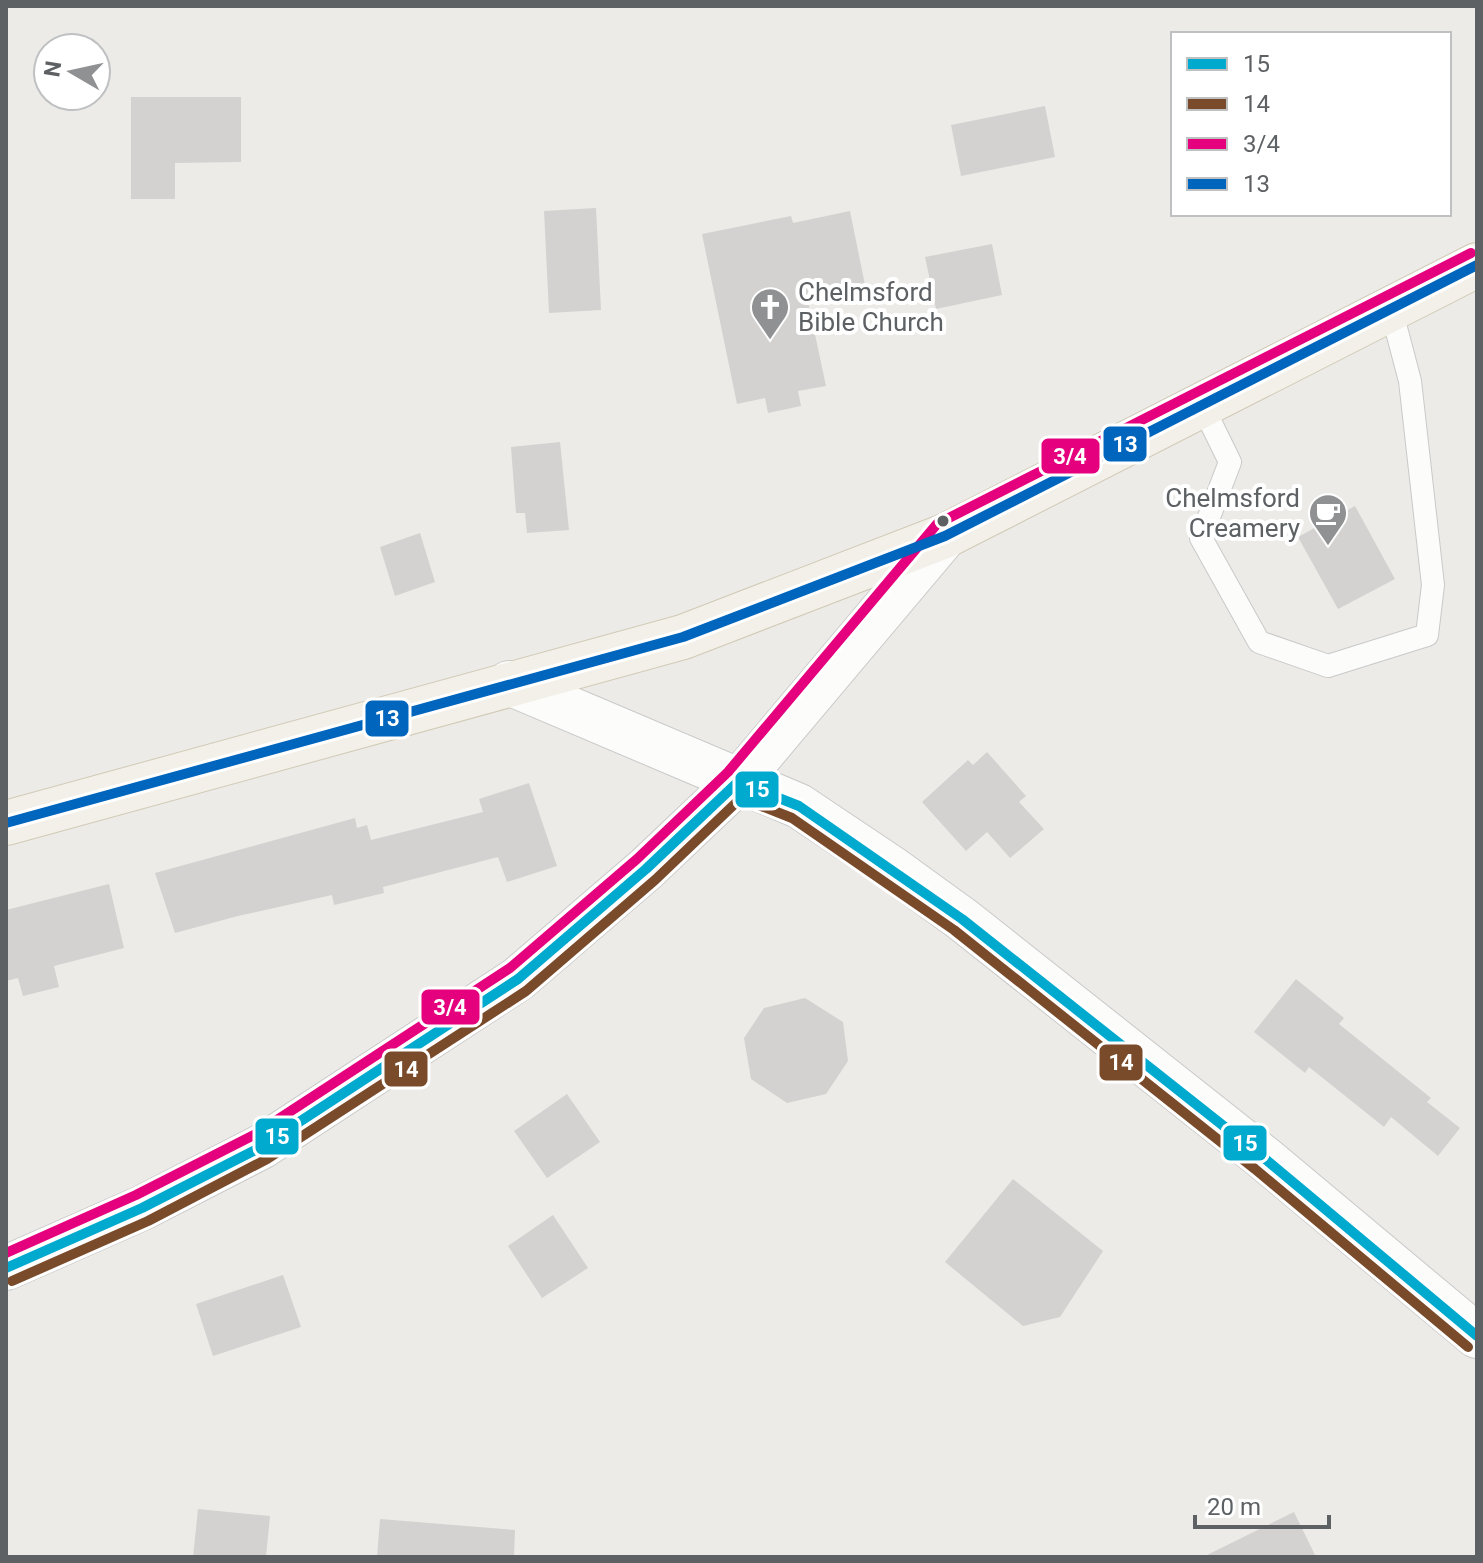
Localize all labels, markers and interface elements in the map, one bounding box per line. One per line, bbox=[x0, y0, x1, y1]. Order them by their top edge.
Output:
north arrow bbox=[32, 32, 112, 112]
legend bbox=[1171, 32, 1451, 216]
text: 15 bbox=[1243, 50, 1270, 78]
text: N bbox=[39, 59, 66, 79]
text: 14 bbox=[1243, 90, 1270, 118]
text: 3/4 bbox=[1243, 130, 1280, 158]
text: 13 bbox=[1243, 170, 1270, 198]
place label: Chelmsford Bible Church bbox=[798, 277, 944, 337]
church icon: Chelmsford Bible Church bbox=[749, 286, 791, 341]
line badge: 13 bbox=[1102, 425, 1148, 463]
text: 13 bbox=[1112, 432, 1138, 457]
line badge: 3/4 bbox=[1040, 437, 1101, 475]
text: 3/4 bbox=[1053, 444, 1087, 469]
place label: Chelmsford Creamery bbox=[1165, 483, 1300, 543]
cafe icon: Chelmsford Creamery bbox=[1307, 492, 1349, 547]
unlabelled marker bbox=[935, 513, 951, 529]
line badge: 13 bbox=[364, 699, 410, 738]
text: 13 bbox=[374, 706, 400, 731]
line badge: 15 bbox=[734, 770, 780, 809]
text: 15 bbox=[744, 777, 770, 802]
line badge: 3/4 bbox=[420, 988, 481, 1026]
text: 3/4 bbox=[433, 995, 467, 1020]
line badge: 14 bbox=[1098, 1043, 1144, 1082]
line badge: 14 bbox=[383, 1050, 429, 1088]
text: 14 bbox=[1108, 1050, 1134, 1075]
text: 14 bbox=[393, 1057, 419, 1082]
line badge: 15 bbox=[254, 1117, 300, 1156]
text: 15 bbox=[264, 1124, 290, 1149]
line badge: 15 bbox=[1222, 1124, 1268, 1162]
text: 15 bbox=[1232, 1131, 1258, 1156]
scale bar bbox=[1195, 1479, 1329, 1529]
text: 20 m bbox=[1207, 1493, 1261, 1521]

